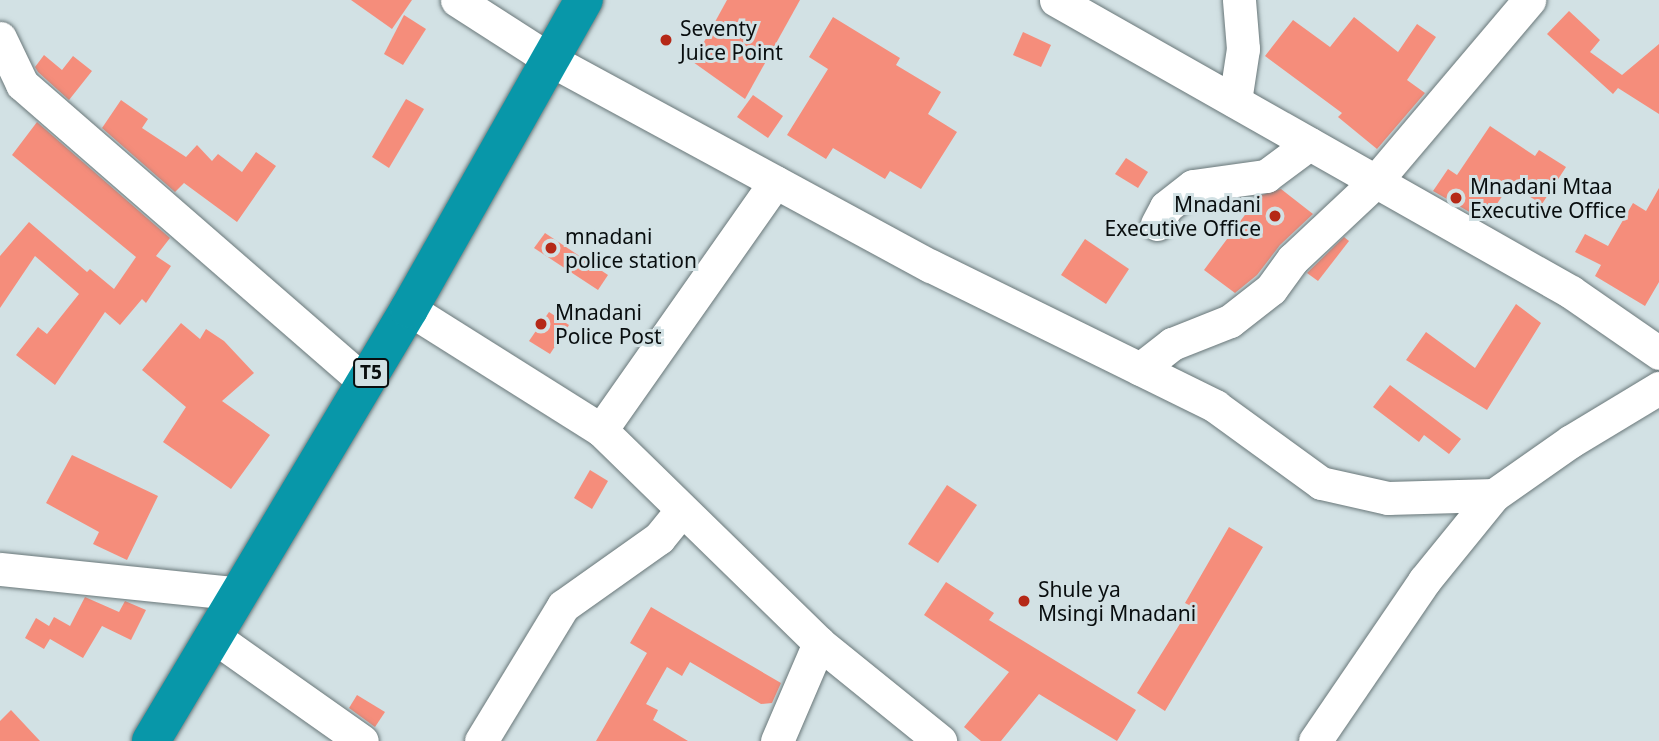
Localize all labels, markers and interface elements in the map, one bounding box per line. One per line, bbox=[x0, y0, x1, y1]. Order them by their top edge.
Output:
place label: Seventy Juice Point bbox=[680, 15, 783, 65]
marker: Seventy Juice Point bbox=[658, 32, 674, 48]
place label: Mnadani Mtaa Executive Office bbox=[1470, 173, 1626, 223]
marker: Mnadani Mtaa Executive Office bbox=[1448, 190, 1464, 206]
place label: Mnadani Executive Office bbox=[1105, 191, 1261, 241]
marker: Mnadani Executive Office bbox=[1267, 208, 1283, 224]
place label: mnadani police station bbox=[565, 223, 697, 273]
marker: mnadani police station bbox=[543, 240, 559, 256]
place label: Mnadani Police Post bbox=[555, 299, 662, 349]
marker: Mnadani Police Post bbox=[533, 316, 549, 332]
road number: T5 bbox=[352, 358, 390, 388]
place label: Shule ya Msingi Mnadani bbox=[1038, 576, 1196, 626]
marker: Shule ya Msingi Mnadani bbox=[1016, 593, 1032, 609]

